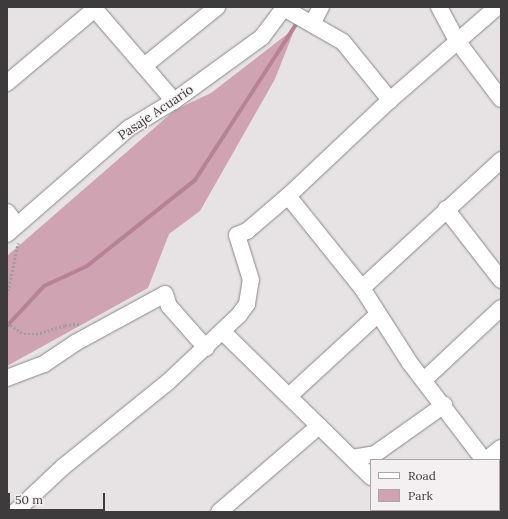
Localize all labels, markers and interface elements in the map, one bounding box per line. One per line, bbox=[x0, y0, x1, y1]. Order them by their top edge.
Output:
street label: Pasaje Acuario bbox=[115, 82, 197, 144]
legend bbox=[370, 459, 500, 511]
text: Road bbox=[408, 468, 436, 483]
scale bar bbox=[10, 485, 107, 511]
text: Park bbox=[408, 488, 433, 503]
text: 50 m bbox=[15, 492, 43, 507]

